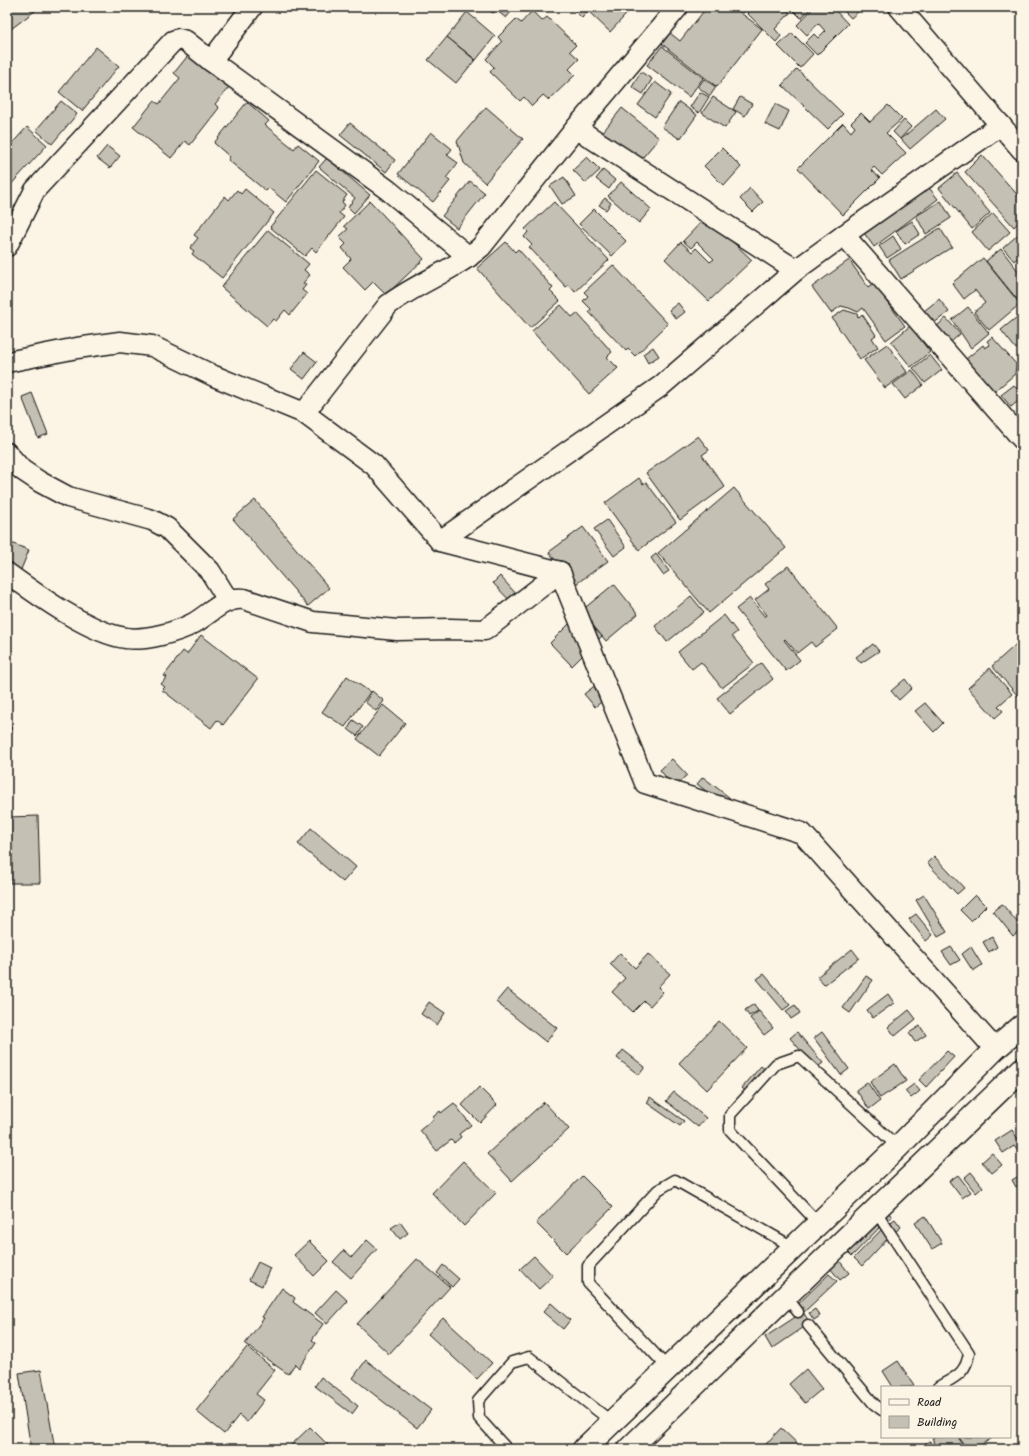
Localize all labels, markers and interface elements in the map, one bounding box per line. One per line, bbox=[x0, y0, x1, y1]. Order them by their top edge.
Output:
legend bbox=[881, 1386, 1011, 1438]
text: Road bbox=[917, 1393, 942, 1412]
text: Building bbox=[917, 1413, 957, 1432]

